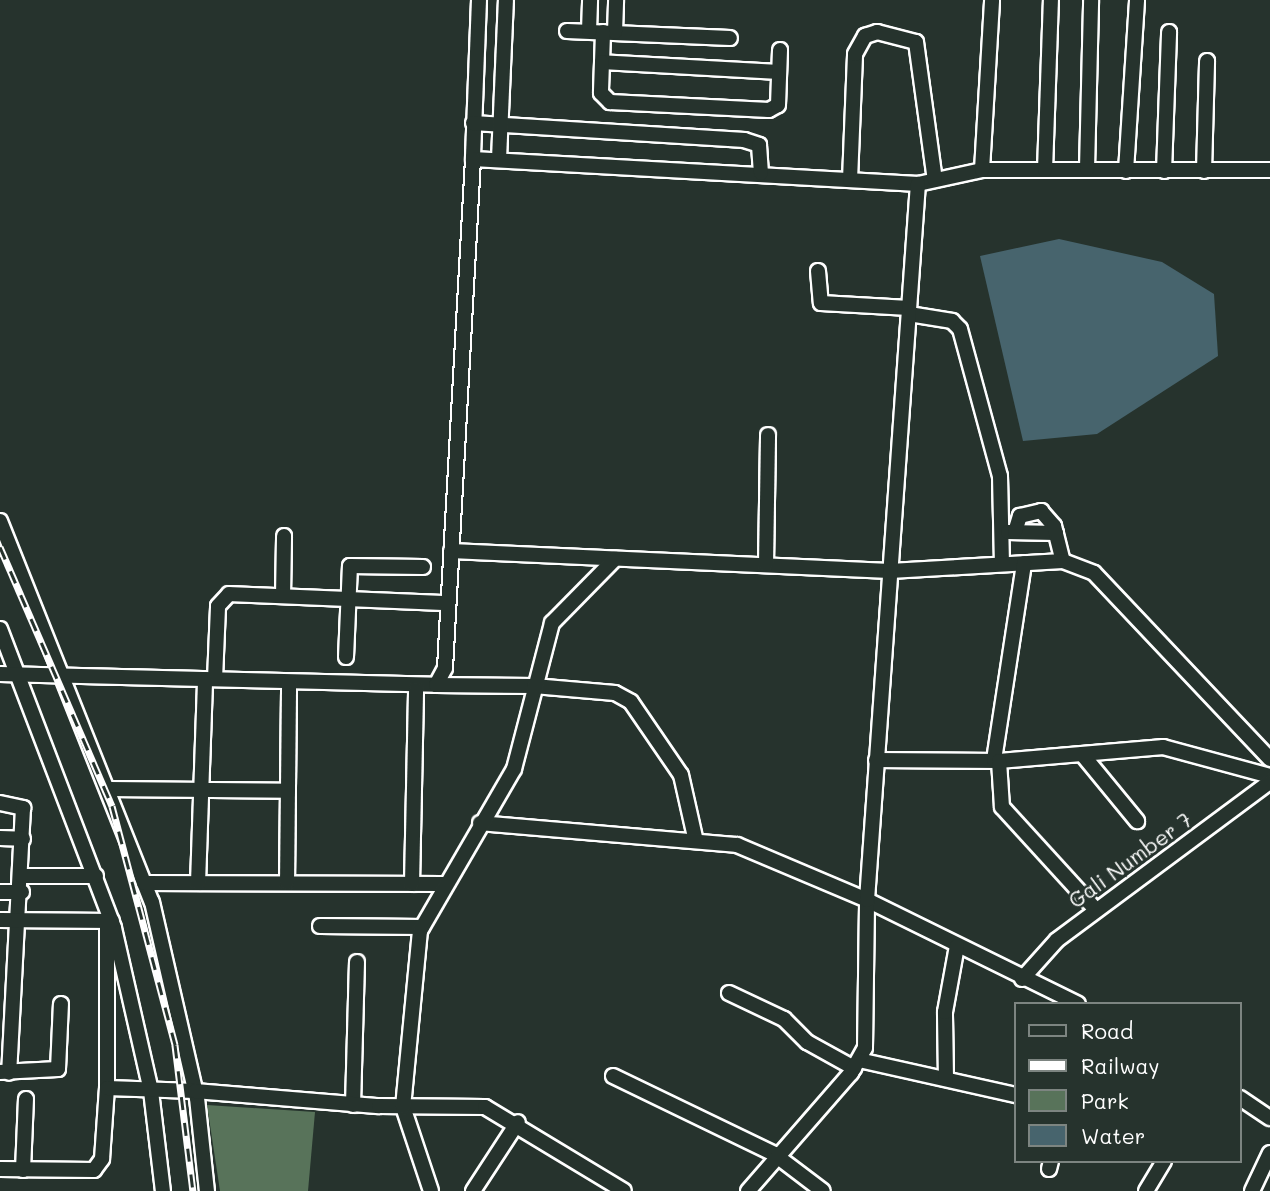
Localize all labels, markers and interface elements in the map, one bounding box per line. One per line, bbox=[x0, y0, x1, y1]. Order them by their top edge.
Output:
street label: Gali Number 7 bbox=[1063, 807, 1197, 913]
legend bbox=[1014, 1002, 1242, 1163]
text: Road bbox=[1081, 1017, 1133, 1044]
text: Railway bbox=[1081, 1052, 1160, 1079]
text: Park bbox=[1081, 1087, 1129, 1114]
text: Water bbox=[1081, 1122, 1145, 1149]

